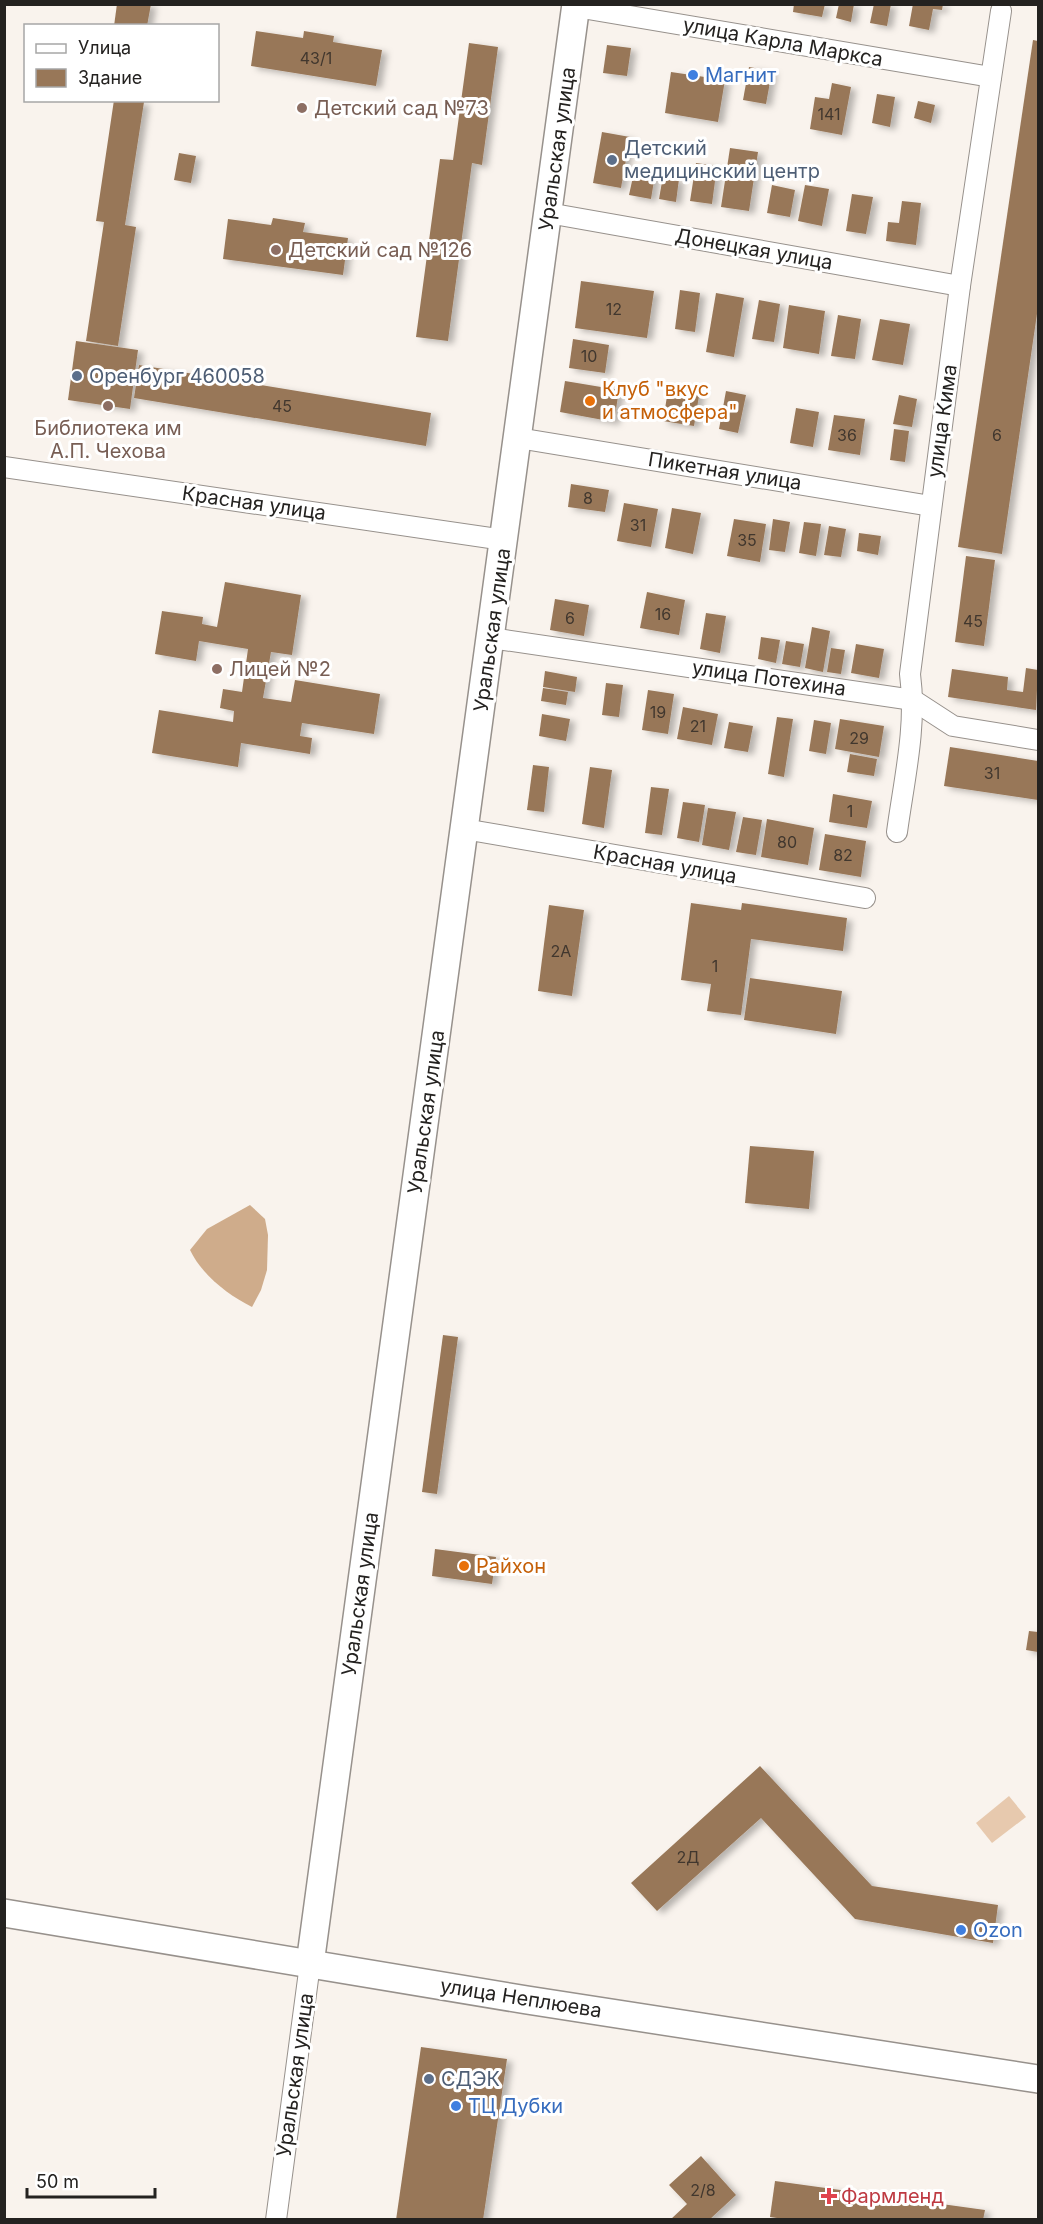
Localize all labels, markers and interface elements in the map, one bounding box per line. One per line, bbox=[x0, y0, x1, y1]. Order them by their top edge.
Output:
street label: улица Карла Маркса bbox=[681, 13, 885, 71]
legend bbox=[24, 24, 219, 102]
text: Улица bbox=[78, 37, 131, 58]
house number: 43/1 bbox=[300, 48, 332, 68]
place label: Магнит bbox=[705, 63, 777, 87]
street label: Уральская улица bbox=[534, 66, 580, 232]
text: Здание bbox=[78, 67, 142, 88]
marker: Магнит bbox=[686, 68, 700, 82]
place label: Детский сад №73 bbox=[314, 96, 489, 120]
marker: Детский сад №73 bbox=[295, 101, 309, 115]
house number: 141 bbox=[817, 104, 841, 124]
place label: Детский медицинский центр bbox=[624, 136, 820, 183]
marker: Детский медицинский центр bbox=[605, 153, 619, 167]
street label: Донецкая улица bbox=[673, 223, 835, 275]
place label: Детский сад №126 bbox=[288, 238, 472, 262]
marker: Детский сад №126 bbox=[269, 243, 283, 257]
house number: 12 bbox=[606, 299, 622, 319]
house number: 10 bbox=[581, 346, 597, 366]
street label: улица Кима bbox=[922, 363, 962, 479]
place label: Оренбург 460058 bbox=[89, 364, 265, 388]
marker: Оренбург 460058 bbox=[70, 369, 84, 383]
place label: Клуб "вкус и атмосфера" bbox=[602, 377, 738, 424]
marker: Клуб "вкус и атмосфера" bbox=[583, 394, 597, 408]
house number: 45 bbox=[272, 396, 292, 416]
marker: Библиотека им А.П. Чехова bbox=[101, 399, 115, 413]
place label: Библиотека им А.П. Чехова bbox=[34, 416, 182, 463]
house number: 36 bbox=[837, 425, 857, 445]
house number: 6 bbox=[992, 425, 1002, 445]
street label: Пикетная улица bbox=[647, 447, 803, 495]
street label: Красная улица bbox=[180, 481, 328, 525]
house number: 8 bbox=[583, 488, 593, 508]
house number: 31 bbox=[630, 515, 646, 535]
house number: 35 bbox=[737, 530, 757, 550]
street label: Уральская улица bbox=[469, 547, 515, 713]
house number: 16 bbox=[655, 604, 671, 624]
house number: 6 bbox=[565, 608, 575, 628]
house number: 45 bbox=[963, 611, 983, 631]
street label: улица Потехина bbox=[690, 655, 848, 701]
place label: Лицей №2 bbox=[229, 657, 331, 681]
marker: Лицей №2 bbox=[210, 662, 224, 676]
house number: 19 bbox=[650, 702, 666, 722]
house number: 21 bbox=[690, 716, 706, 736]
house number: 29 bbox=[849, 728, 869, 748]
house number: 31 bbox=[984, 763, 1000, 783]
house number: 1 bbox=[847, 801, 853, 821]
house number: 80 bbox=[777, 832, 797, 852]
street label: Красная улица bbox=[591, 840, 739, 888]
house number: 82 bbox=[833, 845, 853, 865]
house number: 2А bbox=[551, 941, 571, 961]
house number: 1 bbox=[712, 956, 718, 976]
street label: Уральская улица bbox=[403, 1029, 449, 1195]
street label: Уральская улица bbox=[337, 1511, 383, 1677]
place label: Райхон bbox=[476, 1554, 546, 1578]
marker: Райхон bbox=[457, 1559, 471, 1573]
house number: 2Д bbox=[677, 1847, 699, 1867]
place label: Ozon bbox=[973, 1918, 1023, 1942]
marker: Ozon bbox=[954, 1923, 968, 1937]
street label: улица Неплюева bbox=[438, 1973, 604, 2023]
street label: Уральская улица bbox=[272, 1992, 318, 2158]
place label: СДЭК bbox=[441, 2067, 500, 2091]
marker: СДЭК bbox=[422, 2072, 436, 2086]
place label: ТЦ Дубки bbox=[468, 2094, 563, 2118]
marker: ТЦ Дубки bbox=[449, 2099, 463, 2113]
scale bar bbox=[27, 2161, 154, 2199]
text: 50 m bbox=[36, 2171, 79, 2192]
house number: 2/8 bbox=[690, 2180, 716, 2200]
place label: Фармленд bbox=[841, 2184, 944, 2208]
marker: Фармленд bbox=[822, 2189, 836, 2203]

